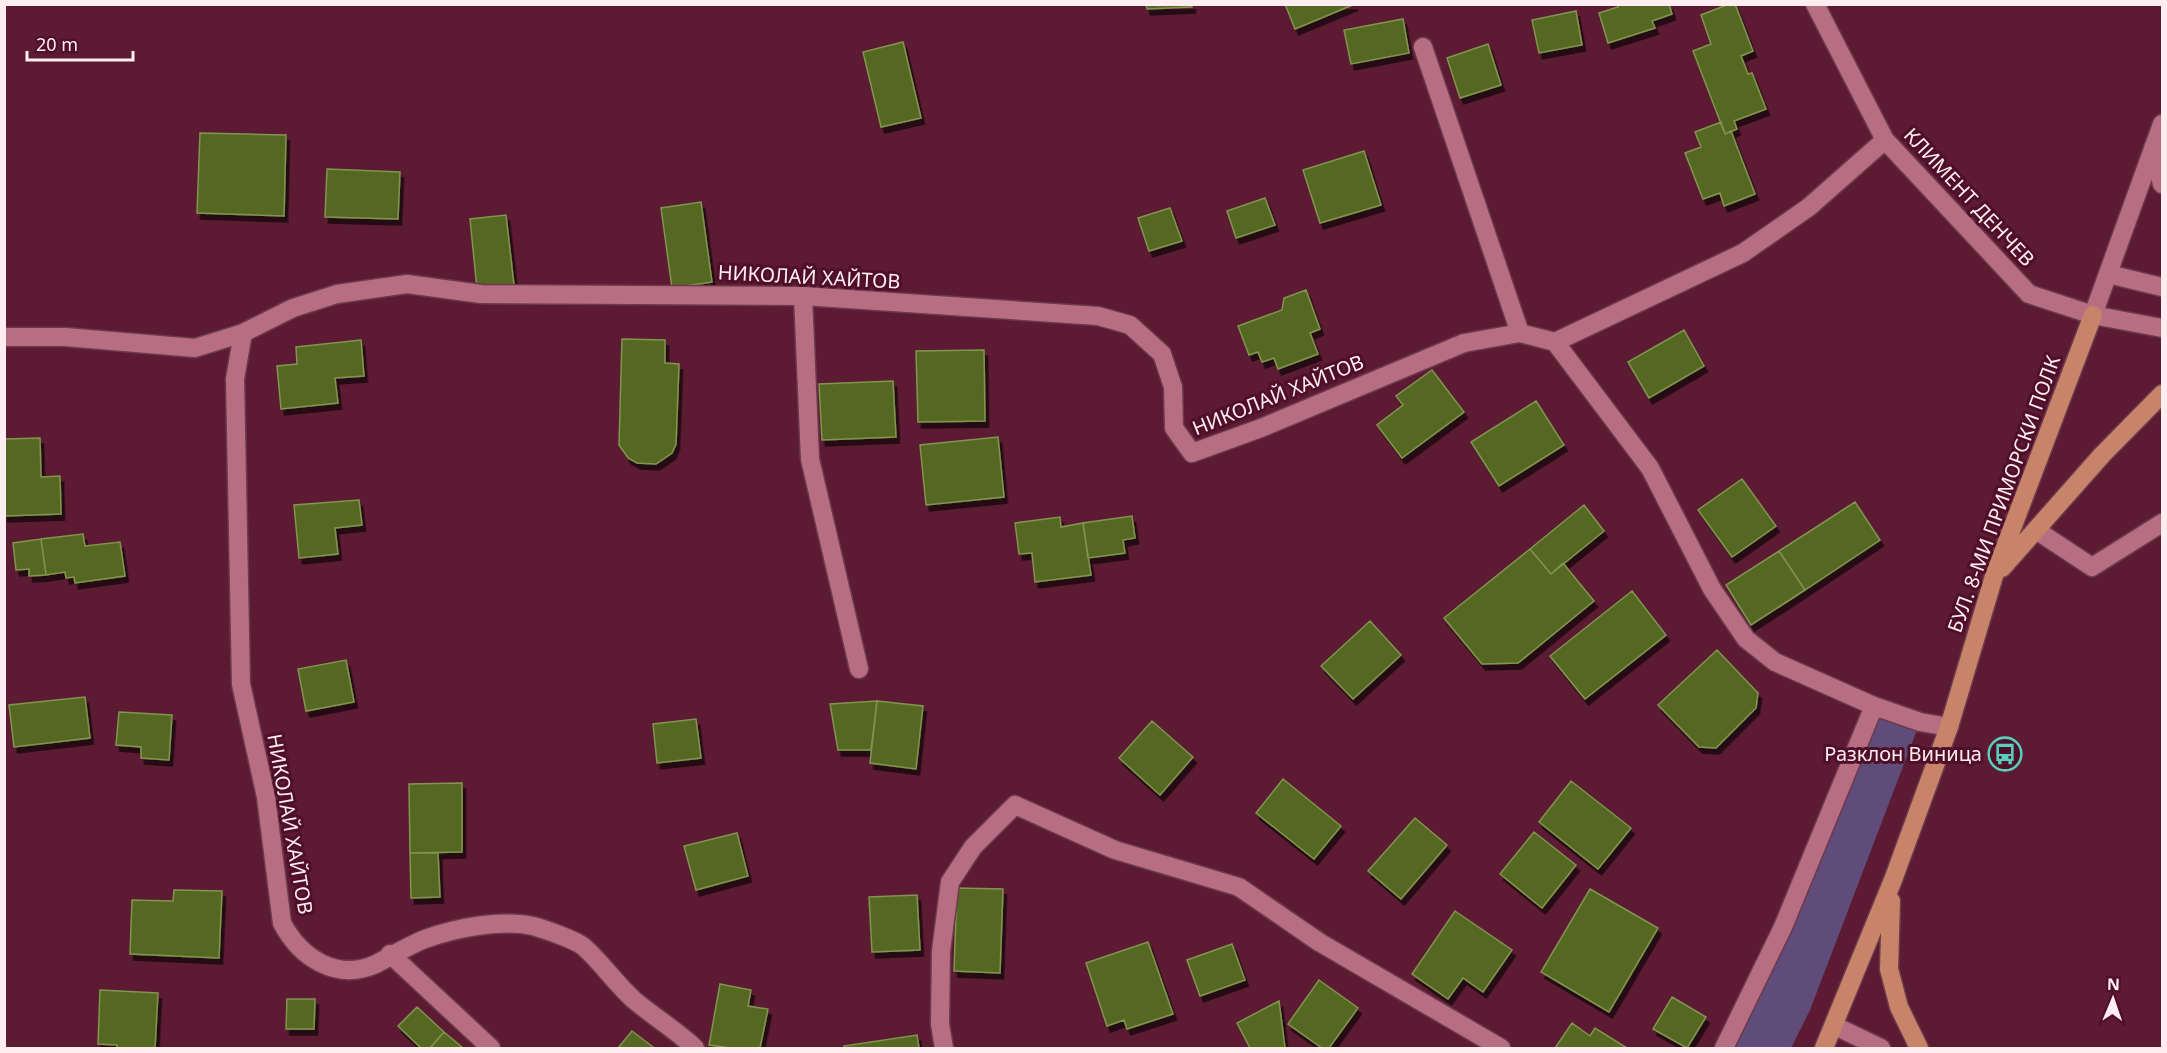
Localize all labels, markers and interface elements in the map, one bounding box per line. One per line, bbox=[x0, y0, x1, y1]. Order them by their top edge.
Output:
scale bar bbox=[27, 24, 134, 62]
text: 20 m bbox=[36, 32, 78, 56]
street label: КЛИМЕНТ ДЕНЧЕВ bbox=[1898, 122, 2041, 272]
street label: НИКОЛАЙ ХАЙТОВ bbox=[717, 258, 901, 295]
street label: НИКОЛАЙ ХАЙТОВ bbox=[1188, 348, 1368, 441]
street label: БУЛ. 8-МИ ПРИМОРСКИ ПОЛК bbox=[1941, 351, 2066, 636]
street label: НИКОЛАЙ ХАЙТОВ bbox=[261, 732, 320, 916]
bus stop icon: Разклон Виница bbox=[1987, 736, 2023, 772]
place label: Разклон Виница bbox=[1824, 740, 1982, 767]
north arrow bbox=[2083, 969, 2143, 1029]
text: N bbox=[2107, 973, 2120, 995]

